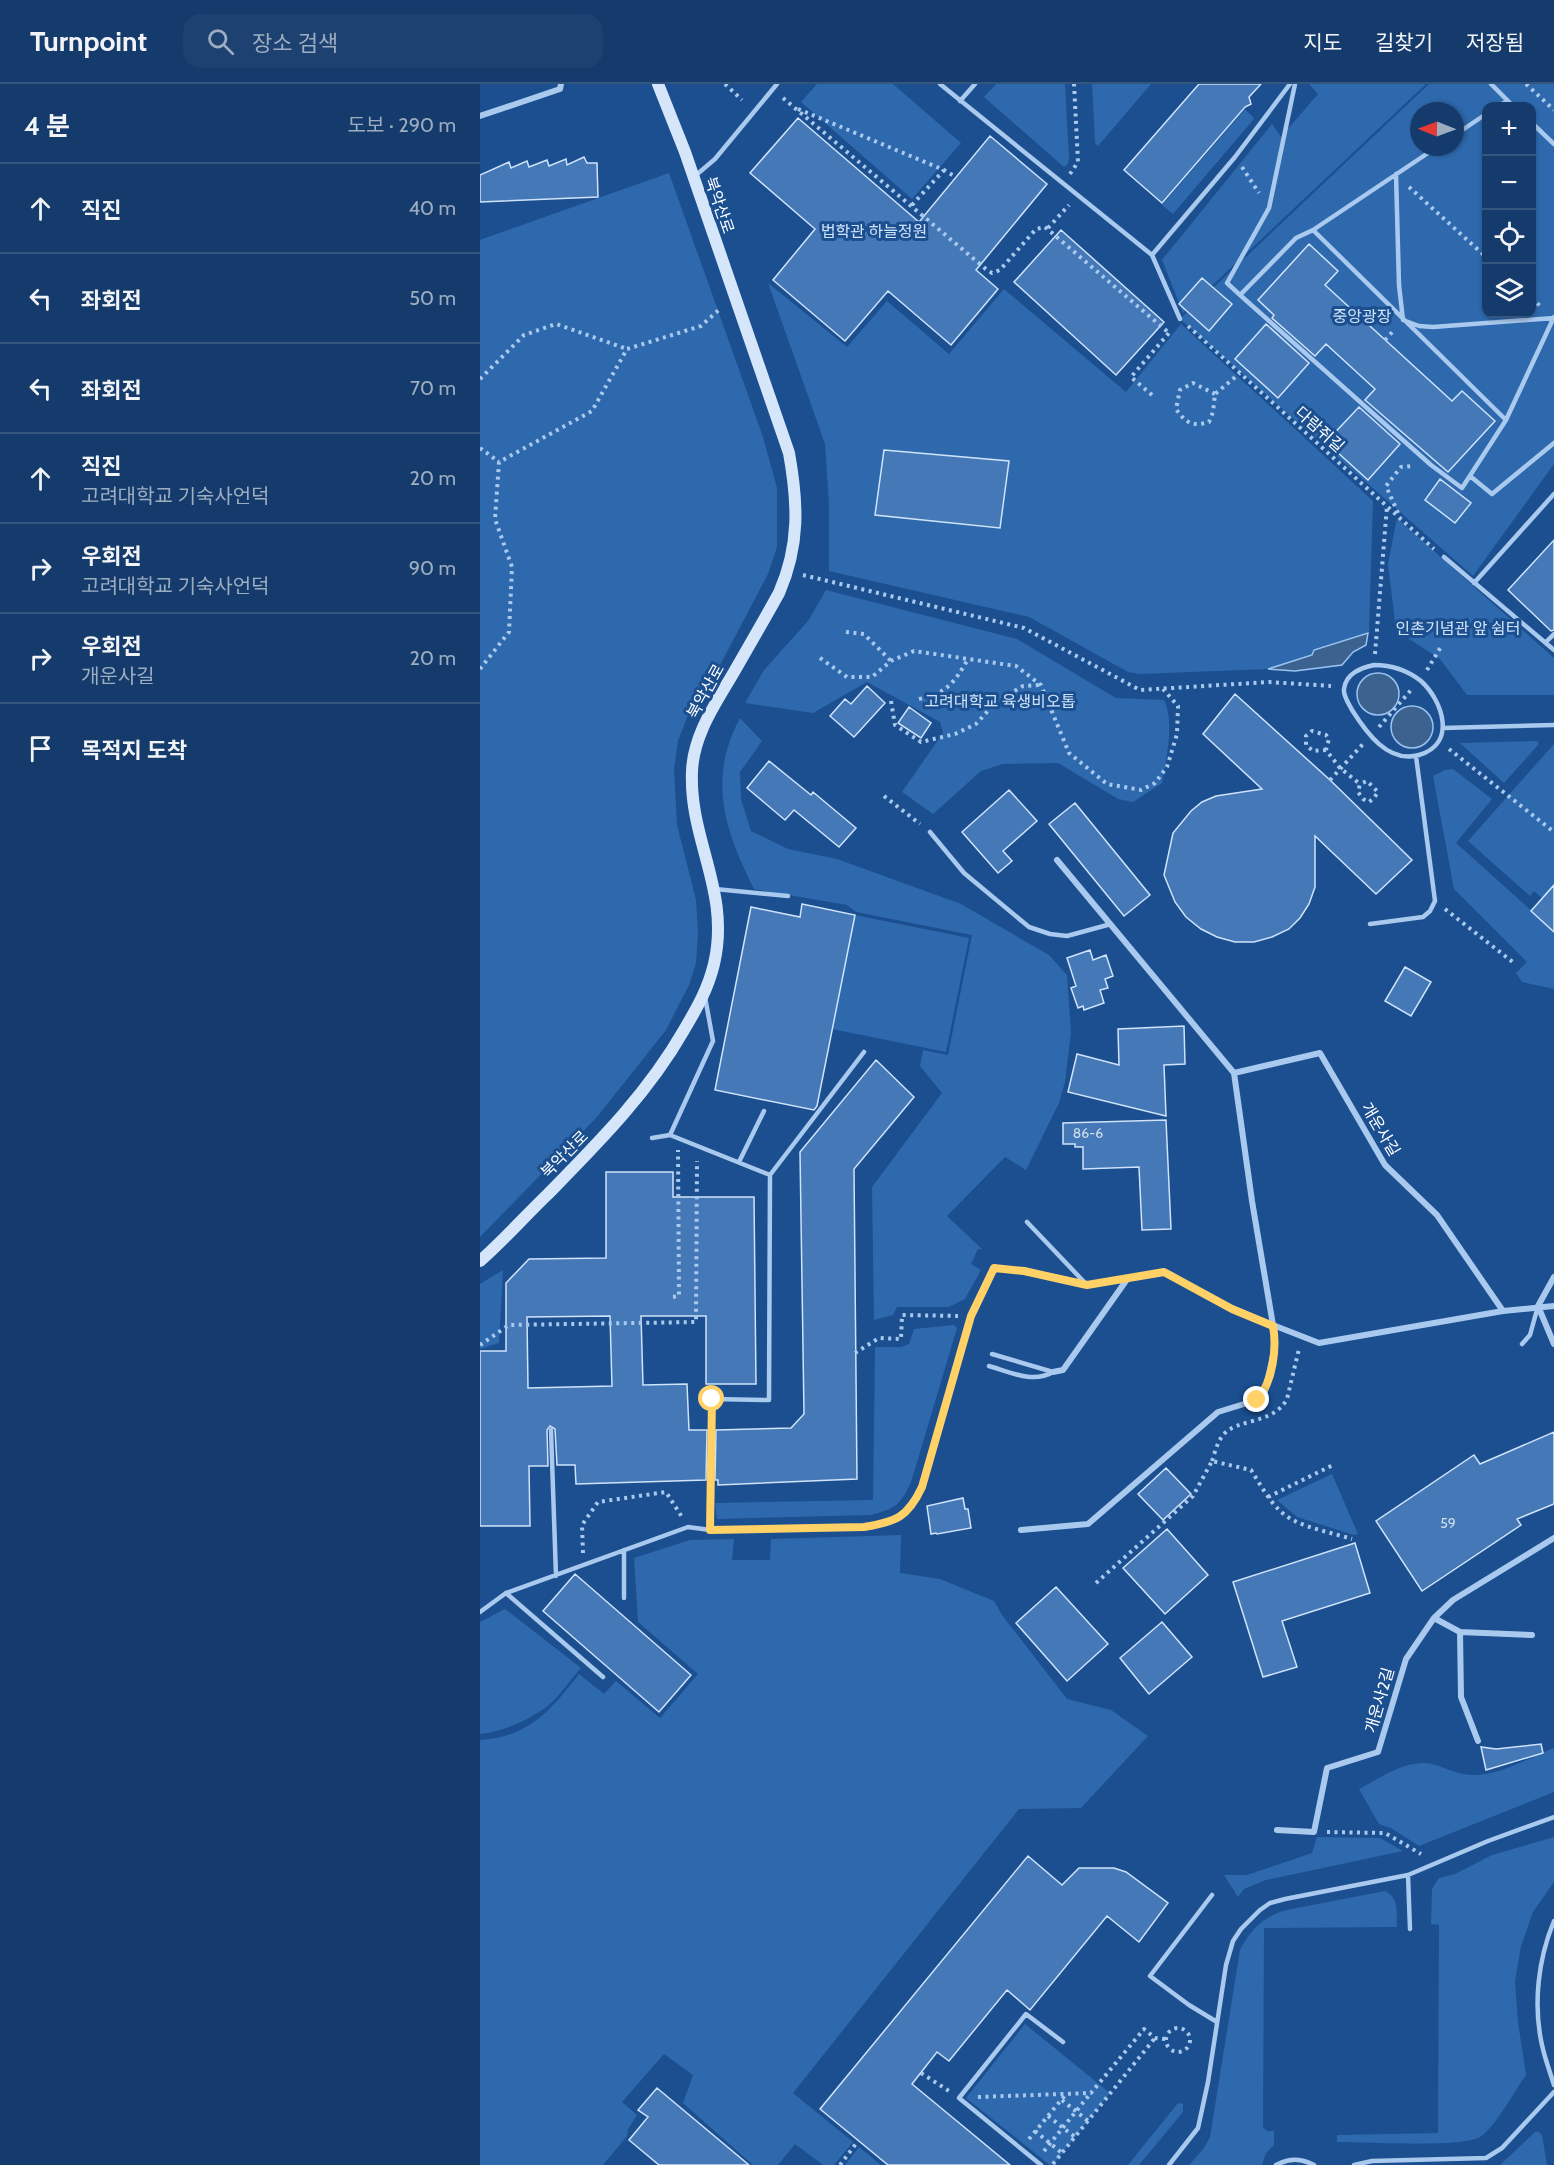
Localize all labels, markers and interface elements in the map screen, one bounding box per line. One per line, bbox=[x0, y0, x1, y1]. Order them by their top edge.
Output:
search box bbox=[183, 14, 603, 68]
text: Turnpoint bbox=[30, 24, 147, 58]
icon: search bbox=[204, 25, 237, 58]
text: 장소 검색 bbox=[252, 30, 338, 57]
text: 지도 bbox=[1303, 30, 1342, 55]
text: 길찾기 bbox=[1375, 30, 1433, 55]
text: 저장됨 bbox=[1466, 30, 1524, 55]
north arrow bbox=[1410, 102, 1464, 156]
map controls bbox=[1482, 102, 1536, 318]
button: + bbox=[1482, 102, 1536, 156]
text: 4 분 bbox=[24, 110, 70, 142]
text: 도보 · 290 m bbox=[348, 113, 456, 137]
button: − bbox=[1482, 156, 1536, 210]
street label: 북악산로 bbox=[701, 174, 738, 236]
icon: ahead bbox=[24, 192, 57, 225]
text: 40 m bbox=[408, 196, 456, 220]
text: 직진 bbox=[81, 197, 121, 224]
button: locate bbox=[1482, 210, 1536, 264]
park label: 법학관 하늘정원 bbox=[821, 222, 927, 241]
button: layers bbox=[1482, 264, 1536, 318]
icon: left bbox=[24, 282, 57, 315]
text: 50 m bbox=[409, 286, 456, 310]
text: 좌회전 bbox=[81, 287, 142, 314]
park label: 중앙광장 bbox=[1333, 307, 1392, 326]
icon: left bbox=[24, 372, 57, 405]
text: 70 m bbox=[410, 376, 456, 400]
text: 좌회전 bbox=[81, 377, 142, 404]
street label: 다람쥐길 bbox=[1291, 403, 1348, 456]
text: 직진 bbox=[81, 453, 121, 480]
icon: ahead bbox=[24, 462, 57, 495]
text: 20 m bbox=[410, 466, 456, 490]
text: 고려대학교 기숙사언덕 bbox=[81, 484, 270, 508]
text: 우회전 bbox=[81, 543, 142, 570]
icon: right bbox=[24, 552, 57, 585]
text: 90 m bbox=[409, 556, 456, 580]
text: 고려대학교 기숙사언덕 bbox=[81, 574, 270, 598]
park label: 인촌기념관 앞 쉼터 bbox=[1396, 619, 1520, 638]
text: 우회전 bbox=[81, 633, 142, 660]
icon: right bbox=[24, 642, 57, 675]
text: 20 m bbox=[410, 646, 456, 670]
street label: 북악산로 bbox=[683, 661, 728, 722]
text: 개운사길 bbox=[81, 664, 155, 688]
park label: 고려대학교 육생비오톱 bbox=[925, 692, 1076, 711]
icon: arrive bbox=[24, 732, 57, 765]
text: 목적지 도착 bbox=[81, 737, 187, 764]
street label: 개운사길 bbox=[1357, 1099, 1404, 1159]
house number: 86-6 bbox=[1073, 1124, 1103, 1142]
street label: 북악산로 bbox=[537, 1127, 592, 1182]
route start bbox=[698, 1385, 724, 1411]
route end bbox=[1243, 1386, 1269, 1412]
house number: 59 bbox=[1440, 1514, 1456, 1532]
street label: 개운사2길 bbox=[1361, 1665, 1398, 1735]

